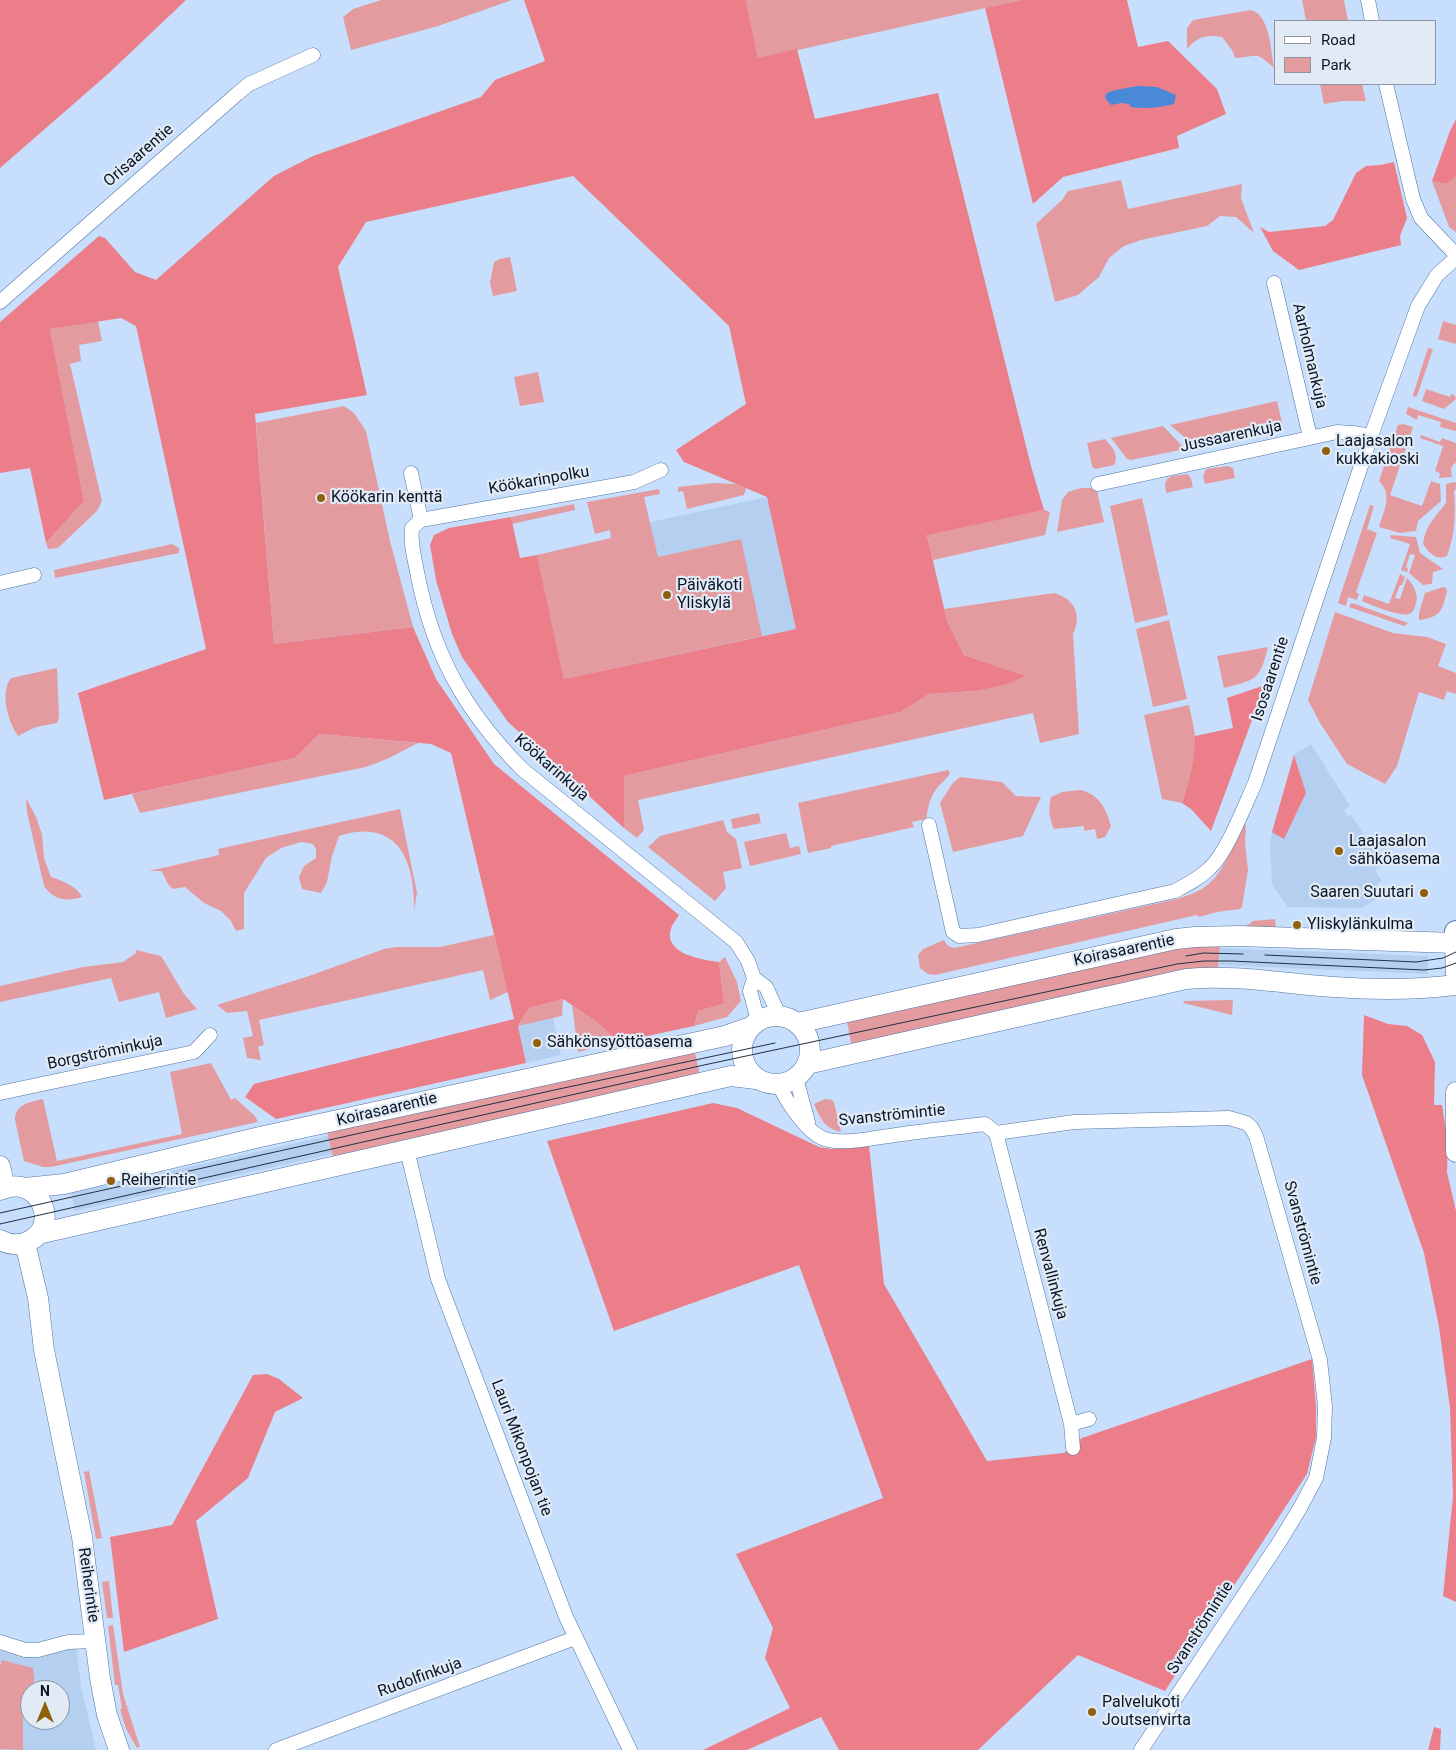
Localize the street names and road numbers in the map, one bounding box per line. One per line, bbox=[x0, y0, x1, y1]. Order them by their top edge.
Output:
street label: Orisaarentie bbox=[100, 120, 178, 192]
street label: Aarholmankuja bbox=[1288, 302, 1330, 410]
street label: Jussaarenkuja bbox=[1178, 417, 1284, 457]
street label: Köökarinpolku bbox=[487, 463, 591, 499]
street label: Isosaarentie bbox=[1248, 634, 1294, 724]
street label: Köökarinkuja bbox=[510, 730, 592, 806]
street label: Koirasaarentie bbox=[1072, 931, 1176, 971]
street label: Borgströminkuja bbox=[46, 1031, 164, 1075]
street label: Koirasaarentie bbox=[335, 1089, 439, 1131]
street label: Svanströmintie bbox=[838, 1101, 946, 1131]
street label: Svanströmintie bbox=[1279, 1179, 1325, 1287]
street label: Renvallinkuja bbox=[1029, 1226, 1071, 1322]
street label: Lauri Mikonpojan tie bbox=[486, 1377, 556, 1519]
street label: Reiherintie bbox=[73, 1546, 103, 1624]
street label: Svanströmintie bbox=[1164, 1578, 1238, 1678]
street label: Rudolfinkuja bbox=[375, 1654, 465, 1702]

